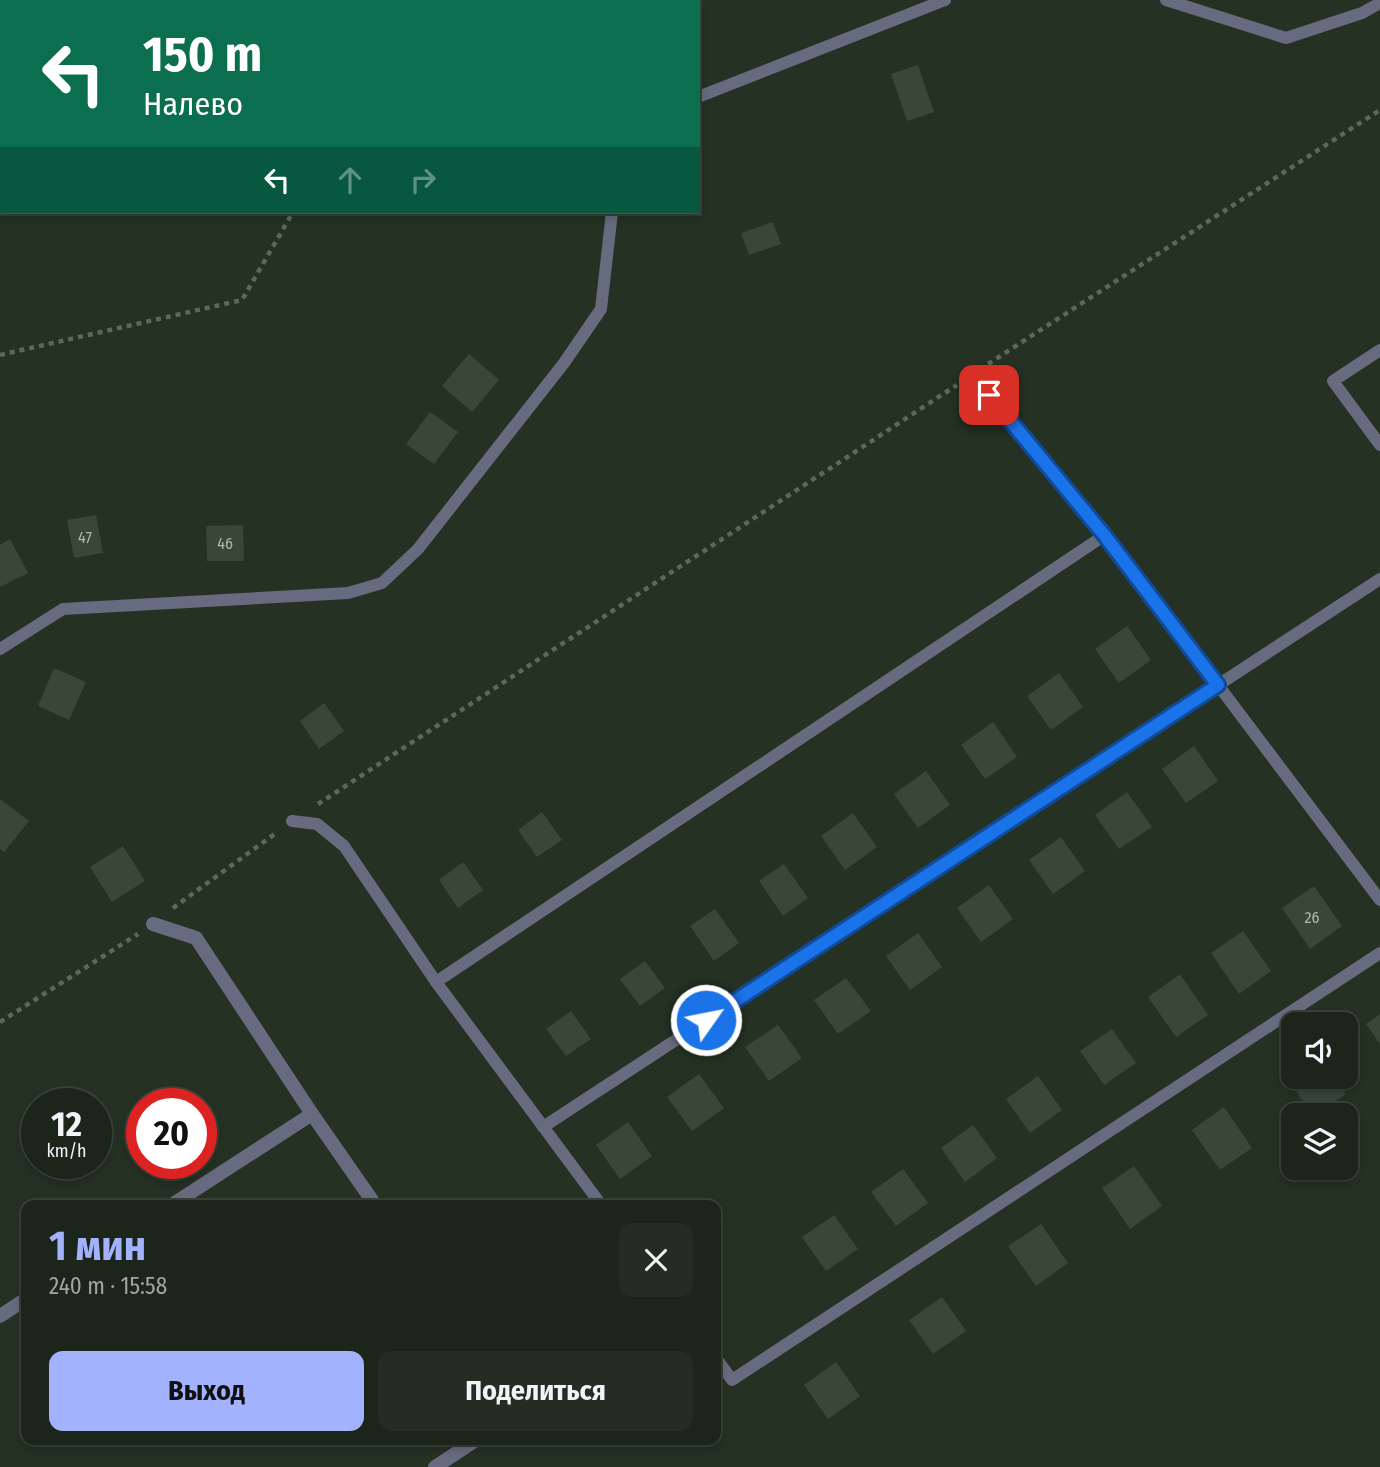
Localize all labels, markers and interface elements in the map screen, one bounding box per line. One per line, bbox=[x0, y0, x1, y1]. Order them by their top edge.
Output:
text: 150 m bbox=[143, 25, 262, 84]
icon: left bbox=[28, 28, 119, 119]
text: Налево bbox=[143, 85, 243, 123]
icon: left bbox=[258, 161, 296, 199]
icon: ahead bbox=[331, 161, 369, 199]
icon: right bbox=[404, 161, 442, 199]
pin bbox=[959, 365, 1019, 425]
icon: arrive bbox=[970, 376, 1008, 414]
house number: 47 bbox=[78, 528, 92, 547]
house number: 46 bbox=[217, 534, 233, 553]
house number: 26 bbox=[1305, 908, 1320, 927]
position arrow bbox=[669, 983, 743, 1057]
map controls bbox=[1281, 1012, 1358, 1180]
button: sound bbox=[1281, 1012, 1358, 1089]
speed limit sign: 20 bbox=[126, 1088, 217, 1179]
text: 12 bbox=[51, 1103, 82, 1145]
button: layers bbox=[1281, 1103, 1358, 1180]
text: km/h bbox=[46, 1140, 87, 1162]
text: 1 мин bbox=[49, 1221, 146, 1271]
button: close bbox=[619, 1223, 693, 1297]
text: 240 m · 15:58 bbox=[49, 1272, 167, 1300]
button: Выход bbox=[49, 1351, 364, 1431]
button: Поделиться bbox=[378, 1351, 693, 1431]

